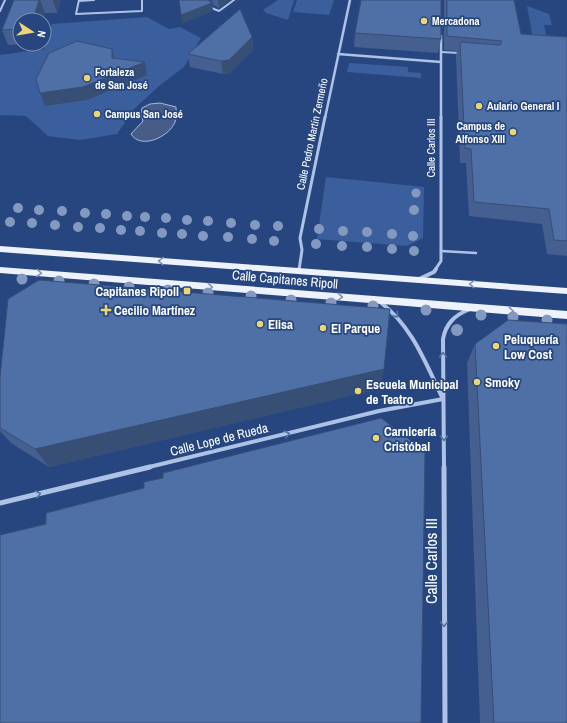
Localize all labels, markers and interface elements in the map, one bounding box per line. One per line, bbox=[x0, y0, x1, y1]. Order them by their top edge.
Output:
north arrow bbox=[12, 12, 52, 52]
place label: Mercadona bbox=[432, 14, 480, 28]
marker: Mercadona bbox=[419, 16, 429, 26]
text: N bbox=[34, 29, 49, 39]
place label: Fortaleza de San José bbox=[95, 65, 148, 92]
marker: Fortaleza de San José bbox=[82, 73, 92, 83]
street label: Calle Pedro Martín Zermeño bbox=[293, 77, 331, 191]
place label: Aulario General I bbox=[487, 99, 559, 113]
marker: Aulario General I bbox=[474, 101, 484, 111]
place label: Campus San José bbox=[105, 107, 183, 121]
marker: Campus San José bbox=[92, 109, 102, 119]
street label: Calle Carlos III bbox=[424, 118, 438, 178]
place label: Campus de Alfonso XIII bbox=[455, 119, 505, 146]
marker: Campus de Alfonso XIII bbox=[508, 127, 518, 137]
one-way arrow bbox=[158, 257, 164, 266]
street label: Calle Capitanes Ripoll bbox=[231, 266, 339, 293]
one-way arrow bbox=[36, 268, 42, 277]
one-way arrow bbox=[469, 280, 475, 289]
one-way arrow bbox=[207, 282, 213, 291]
place label: Capitanes Ripoll bbox=[95, 283, 179, 300]
marker: Capitanes Ripoll bbox=[182, 286, 192, 296]
one-way arrow bbox=[337, 292, 343, 301]
place label: Cecilio Martínez bbox=[114, 302, 196, 319]
marker: Cecilio Martínez bbox=[101, 305, 111, 315]
one-way arrow bbox=[508, 306, 514, 315]
one-way arrow bbox=[391, 310, 398, 318]
place label: Elisa bbox=[268, 316, 293, 333]
marker: Elisa bbox=[255, 319, 265, 329]
place label: El Parque bbox=[331, 320, 380, 337]
marker: El Parque bbox=[318, 323, 328, 333]
place label: Peluquería Low Cost bbox=[504, 331, 559, 363]
marker: Peluquería Low Cost bbox=[491, 341, 501, 351]
one-way arrow bbox=[439, 352, 447, 358]
place label: Smoky bbox=[485, 374, 520, 391]
place label: Escuela Municipal de Teatro bbox=[366, 376, 458, 408]
marker: Smoky bbox=[472, 377, 482, 387]
marker: Escuela Municipal de Teatro bbox=[353, 386, 363, 396]
street label: Calle Lope de Rueda bbox=[168, 419, 270, 460]
place label: Carnicería Cristóbal bbox=[384, 423, 436, 455]
one-way arrow bbox=[283, 430, 290, 438]
marker: Carnicería Cristóbal bbox=[371, 433, 381, 443]
one-way arrow bbox=[440, 435, 448, 441]
one-way arrow bbox=[35, 491, 41, 499]
street label: Calle Carlos III bbox=[420, 518, 442, 604]
one-way arrow bbox=[440, 621, 448, 627]

